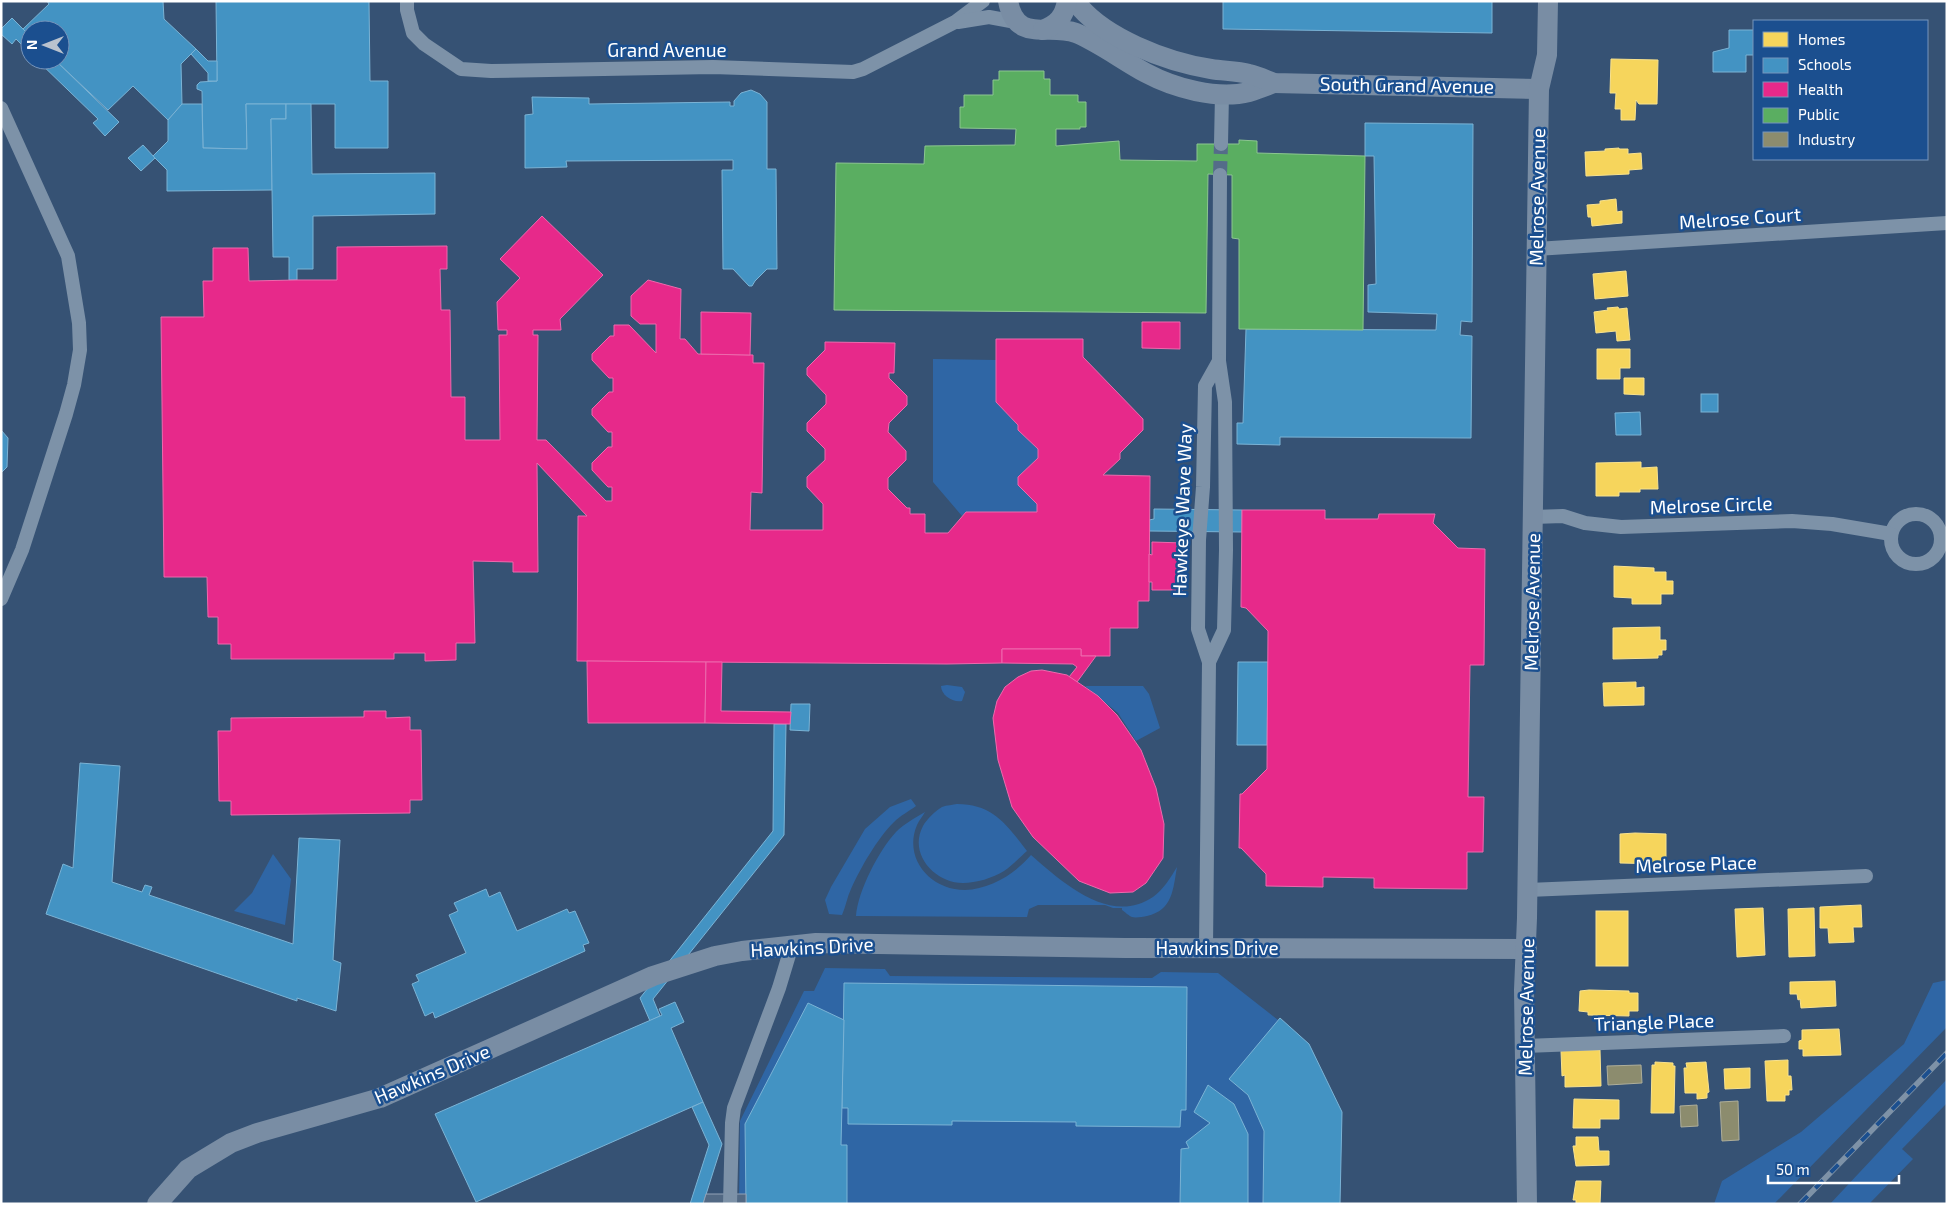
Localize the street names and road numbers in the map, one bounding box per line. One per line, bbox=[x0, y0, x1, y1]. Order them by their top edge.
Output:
street label: Grand Avenue bbox=[607, 38, 727, 61]
street label: South Grand Avenue bbox=[1320, 71, 1494, 98]
street label: Melrose Avenue bbox=[1524, 128, 1549, 266]
street label: Melrose Court bbox=[1678, 202, 1802, 233]
street label: Hawkeye Wave Way bbox=[1167, 423, 1196, 597]
street label: Melrose Circle bbox=[1649, 491, 1773, 518]
street label: Melrose Avenue bbox=[1519, 533, 1544, 671]
street label: Melrose Place bbox=[1635, 850, 1757, 877]
street label: Hawkins Drive bbox=[750, 932, 874, 961]
street label: Hawkins Drive bbox=[1155, 936, 1279, 959]
street label: Melrose Avenue bbox=[1513, 938, 1538, 1076]
street label: Triangle Place bbox=[1593, 1008, 1715, 1035]
street label: Hawkins Drive bbox=[371, 1039, 493, 1108]

